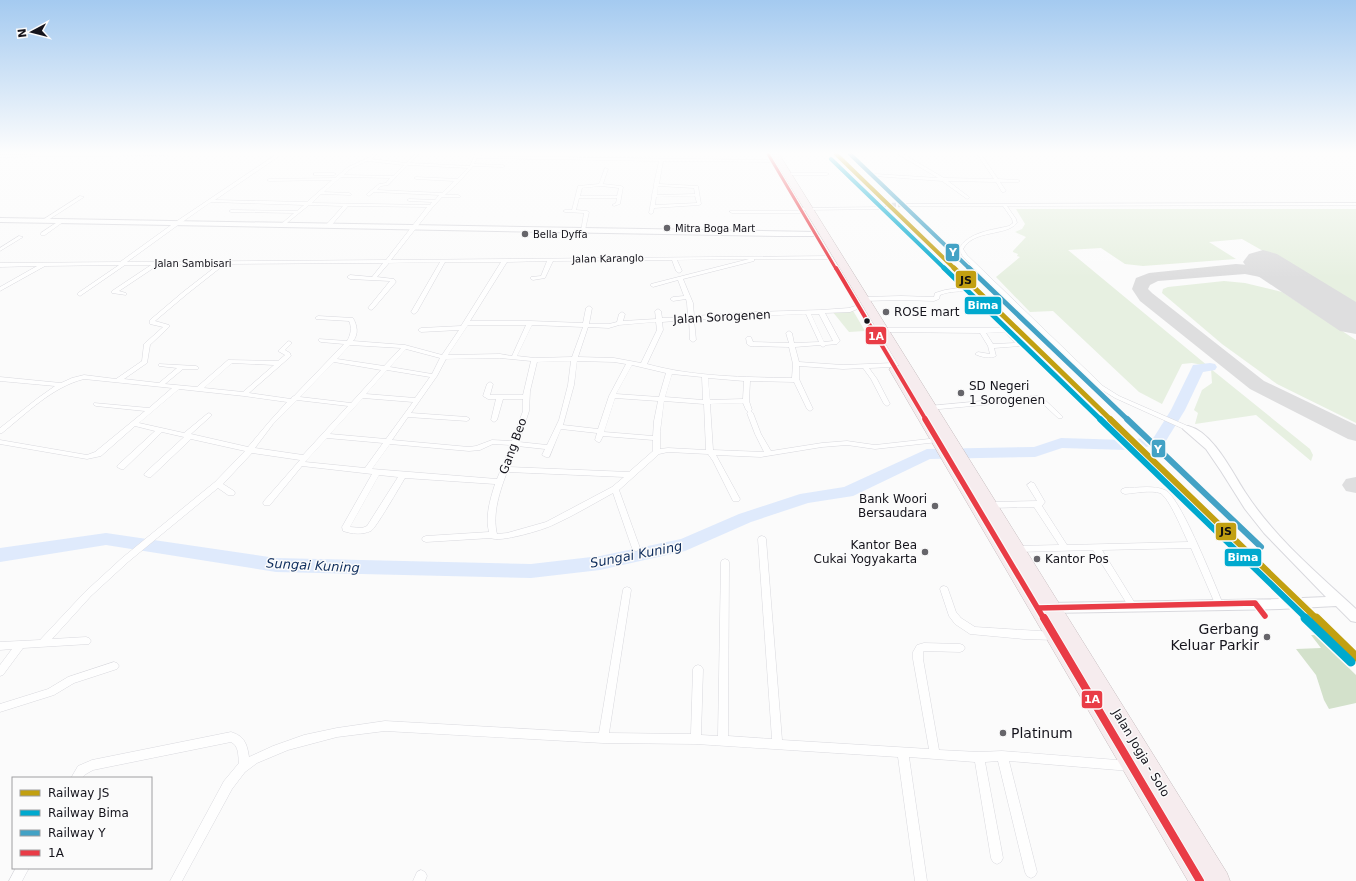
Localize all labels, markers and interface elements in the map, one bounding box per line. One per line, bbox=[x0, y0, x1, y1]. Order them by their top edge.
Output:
north arrow bbox=[12, 12, 52, 52]
text: N bbox=[16, 28, 30, 39]
marker: Mitra Boga Mart bbox=[662, 223, 672, 233]
place label: Mitra Boga Mart bbox=[675, 223, 755, 234]
marker: Bella Dyffa bbox=[520, 229, 530, 239]
place label: Bella Dyffa bbox=[533, 229, 588, 240]
line badge: Y bbox=[945, 243, 960, 262]
text: Y bbox=[948, 246, 958, 259]
street label: Jalan Karanglo bbox=[571, 252, 644, 265]
street label: Jalan Sambisari bbox=[153, 258, 232, 269]
line badge: JS bbox=[955, 270, 977, 289]
text: JS bbox=[959, 274, 972, 287]
line badge: Bima bbox=[964, 296, 1002, 315]
text: Bima bbox=[967, 299, 999, 312]
place label: ROSE mart bbox=[894, 305, 960, 319]
street label: Jalan Sorogenen bbox=[672, 307, 771, 327]
marker: ROSE mart bbox=[881, 307, 891, 317]
unlabelled marker bbox=[862, 316, 872, 326]
line badge: 1A bbox=[865, 326, 887, 345]
text: 1A bbox=[868, 330, 885, 343]
place label: SD Negeri 1 Sorogenen bbox=[969, 379, 1045, 407]
marker: SD Negeri 1 Sorogenen bbox=[956, 388, 966, 398]
street label: Gang Beo bbox=[496, 416, 530, 476]
line badge: Y bbox=[1151, 439, 1166, 458]
text: Y bbox=[1153, 443, 1163, 456]
place label: Bank Woori Bersaudara bbox=[858, 492, 927, 520]
marker: Bank Woori Bersaudara bbox=[930, 501, 940, 511]
line badge: JS bbox=[1215, 522, 1237, 541]
text: JS bbox=[1219, 525, 1232, 538]
water label: Sungai Kuning bbox=[589, 538, 683, 571]
place label: Kantor Bea Cukai Yogyakarta bbox=[814, 538, 917, 566]
marker: Kantor Bea Cukai Yogyakarta bbox=[920, 547, 930, 557]
line badge: Bima bbox=[1224, 548, 1262, 567]
text: Bima bbox=[1227, 551, 1259, 564]
place label: Kantor Pos bbox=[1045, 552, 1109, 566]
marker: Kantor Pos bbox=[1032, 554, 1042, 564]
water label: Sungai Kuning bbox=[266, 556, 360, 575]
place label: Gerbang Keluar Parkir bbox=[1170, 621, 1259, 653]
marker: Gerbang Keluar Parkir bbox=[1262, 632, 1272, 642]
line badge: 1A bbox=[1081, 690, 1103, 709]
text: 1A bbox=[1084, 693, 1101, 706]
street label: Jalan Jogja - Solo bbox=[1109, 706, 1173, 799]
place label: Platinum bbox=[1011, 725, 1073, 741]
marker: Platinum bbox=[998, 728, 1008, 738]
legend bbox=[12, 777, 152, 869]
text: Railway JS bbox=[48, 786, 109, 800]
text: Railway Bima bbox=[48, 806, 129, 820]
text: Railway Y bbox=[48, 826, 106, 840]
text: 1A bbox=[48, 846, 65, 860]

